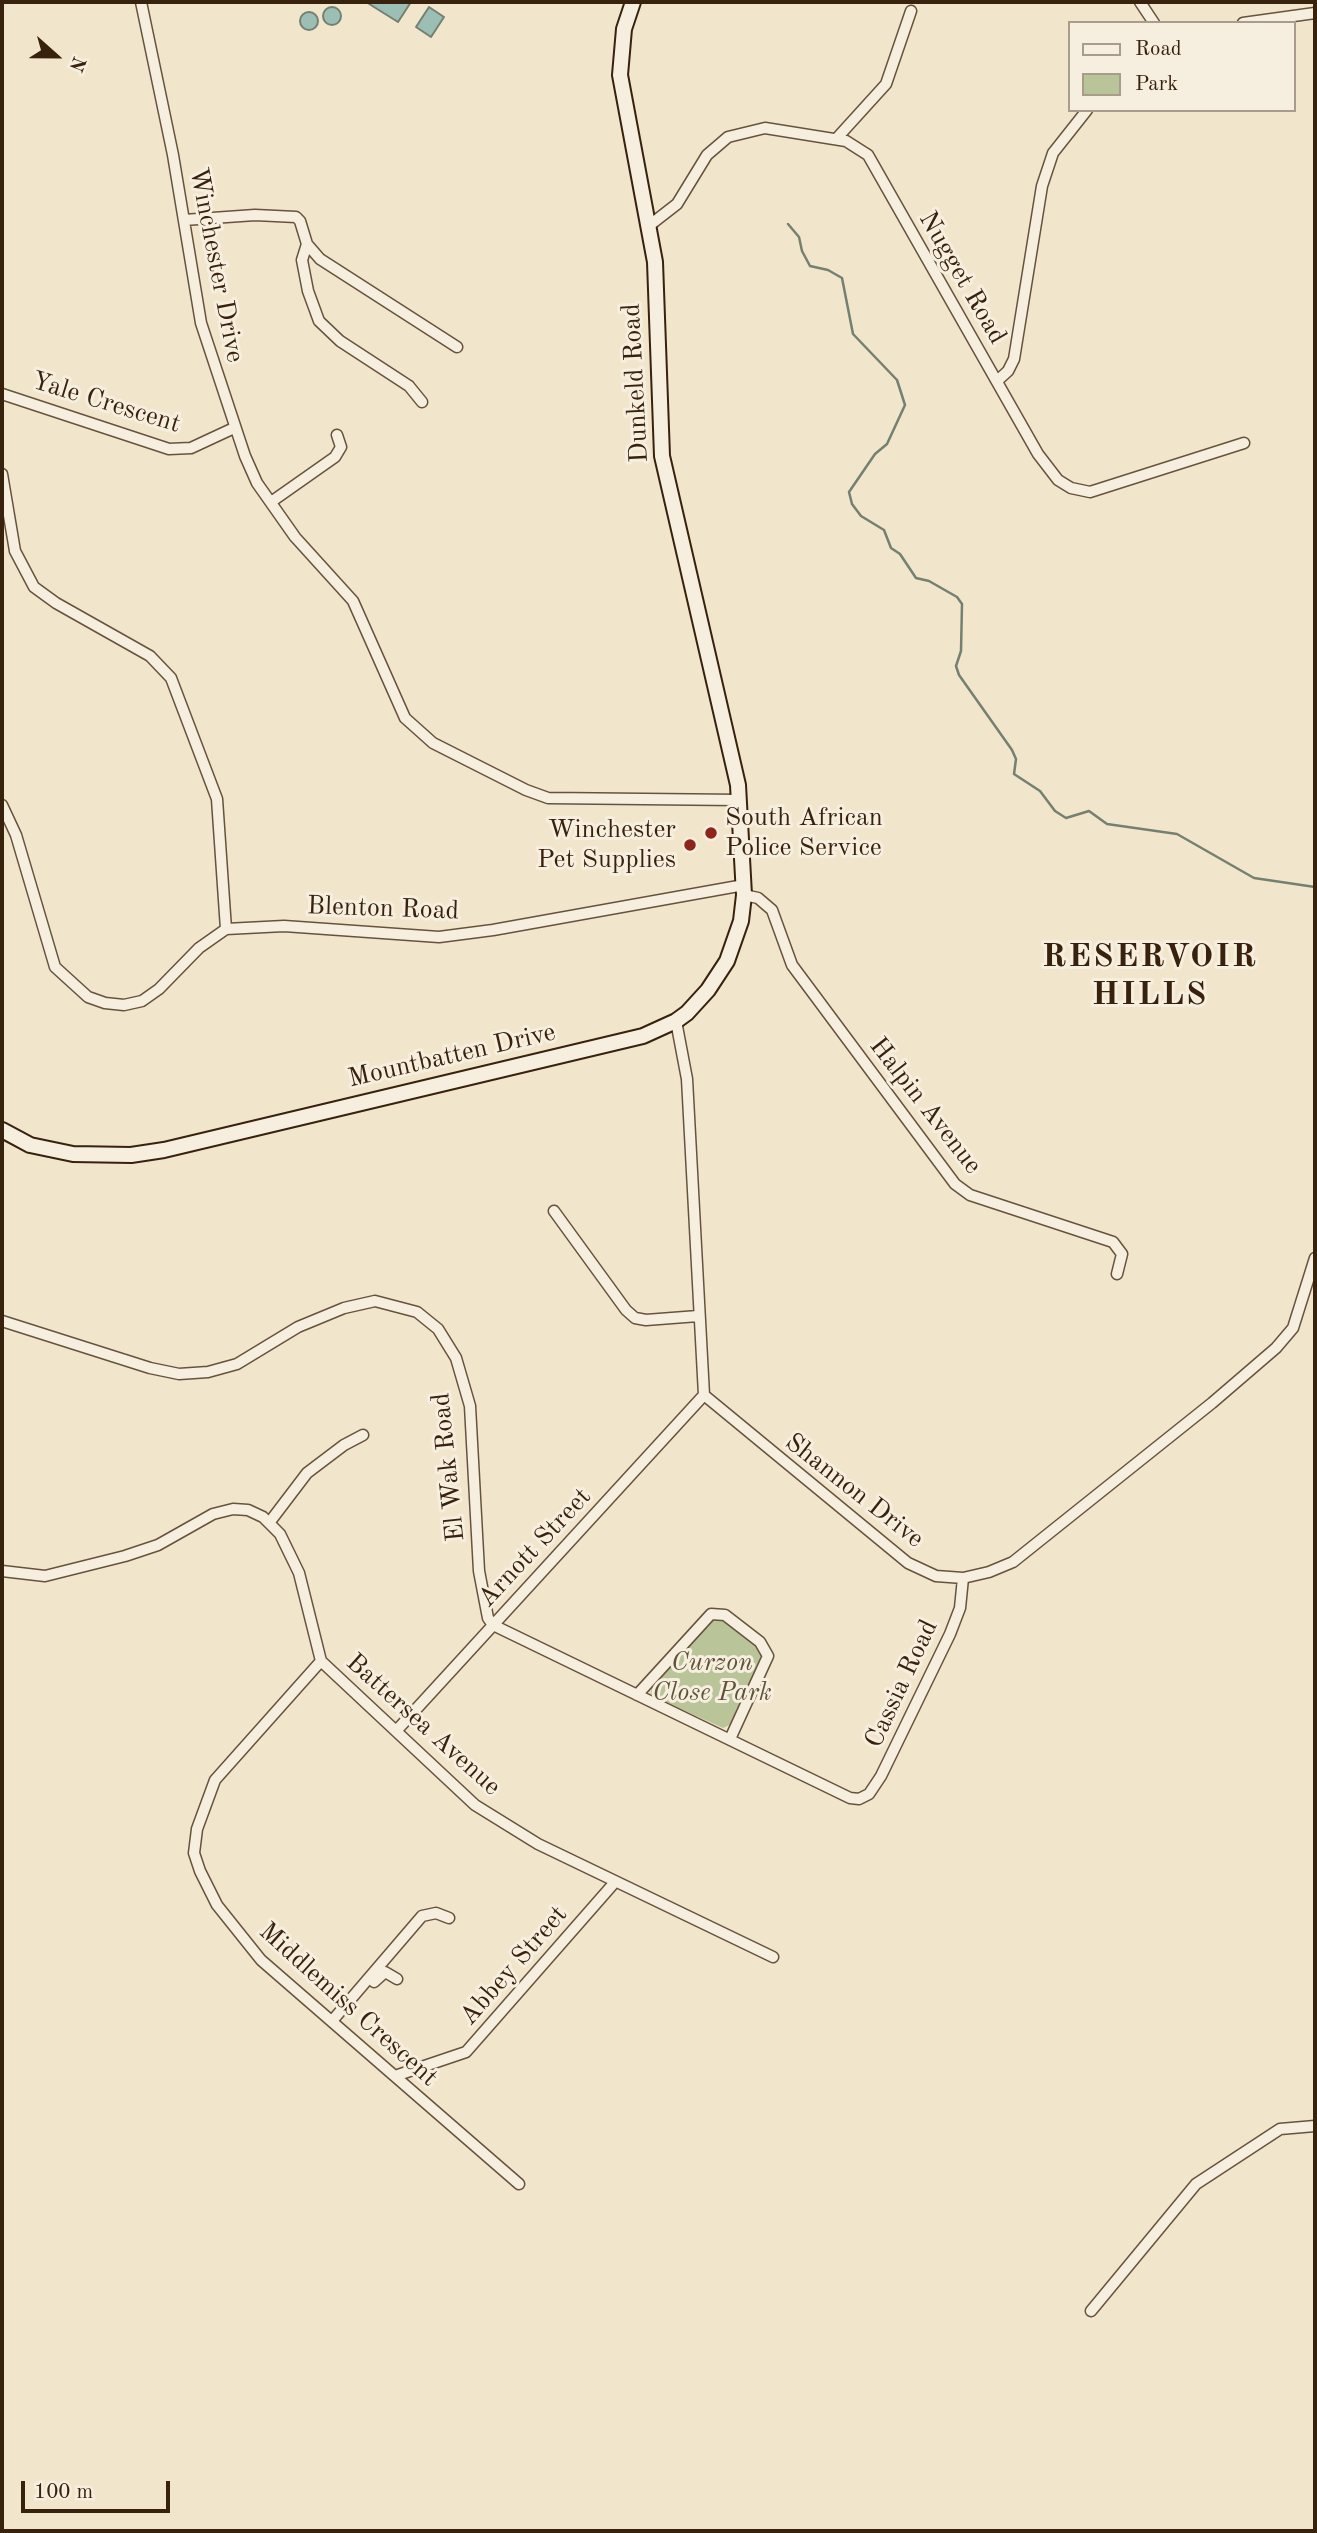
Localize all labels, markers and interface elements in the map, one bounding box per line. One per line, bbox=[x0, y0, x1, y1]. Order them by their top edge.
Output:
north arrow bbox=[21, 21, 91, 91]
legend bbox=[1068, 21, 1296, 112]
text: Road bbox=[1135, 39, 1182, 60]
text: N bbox=[65, 54, 88, 74]
text: Park bbox=[1135, 74, 1178, 95]
street label: Winchester Drive bbox=[182, 165, 250, 365]
street label: Nugget Road bbox=[911, 206, 1013, 350]
street label: Dunkeld Road bbox=[616, 303, 656, 463]
street label: Yale Crescent bbox=[28, 366, 184, 440]
place label: South African Police Service bbox=[725, 802, 883, 864]
place label: Winchester Pet Supplies bbox=[537, 814, 676, 876]
marker: South African Police Service bbox=[703, 825, 719, 841]
marker: Winchester Pet Supplies bbox=[682, 837, 698, 853]
street label: Blenton Road bbox=[306, 891, 460, 927]
district label: RESERVOIR HILLS bbox=[1043, 937, 1257, 1015]
street label: Mountbatten Drive bbox=[345, 1017, 559, 1095]
street label: Halpin Avenue bbox=[862, 1031, 988, 1181]
street label: El Wak Road bbox=[426, 1391, 472, 1543]
street label: Shannon Drive bbox=[778, 1427, 930, 1555]
street label: Arnott Street bbox=[472, 1482, 598, 1614]
street label: Cassia Road bbox=[859, 1615, 945, 1753]
street label: Battersea Avenue bbox=[339, 1647, 507, 1803]
park label: Curzon Close Park bbox=[652, 1647, 772, 1708]
street label: Abbey Street bbox=[454, 1900, 574, 2032]
street label: Middlemiss Crescent bbox=[252, 1916, 444, 2094]
scale bar bbox=[24, 2466, 173, 2510]
text: 100 m bbox=[34, 2482, 93, 2503]

